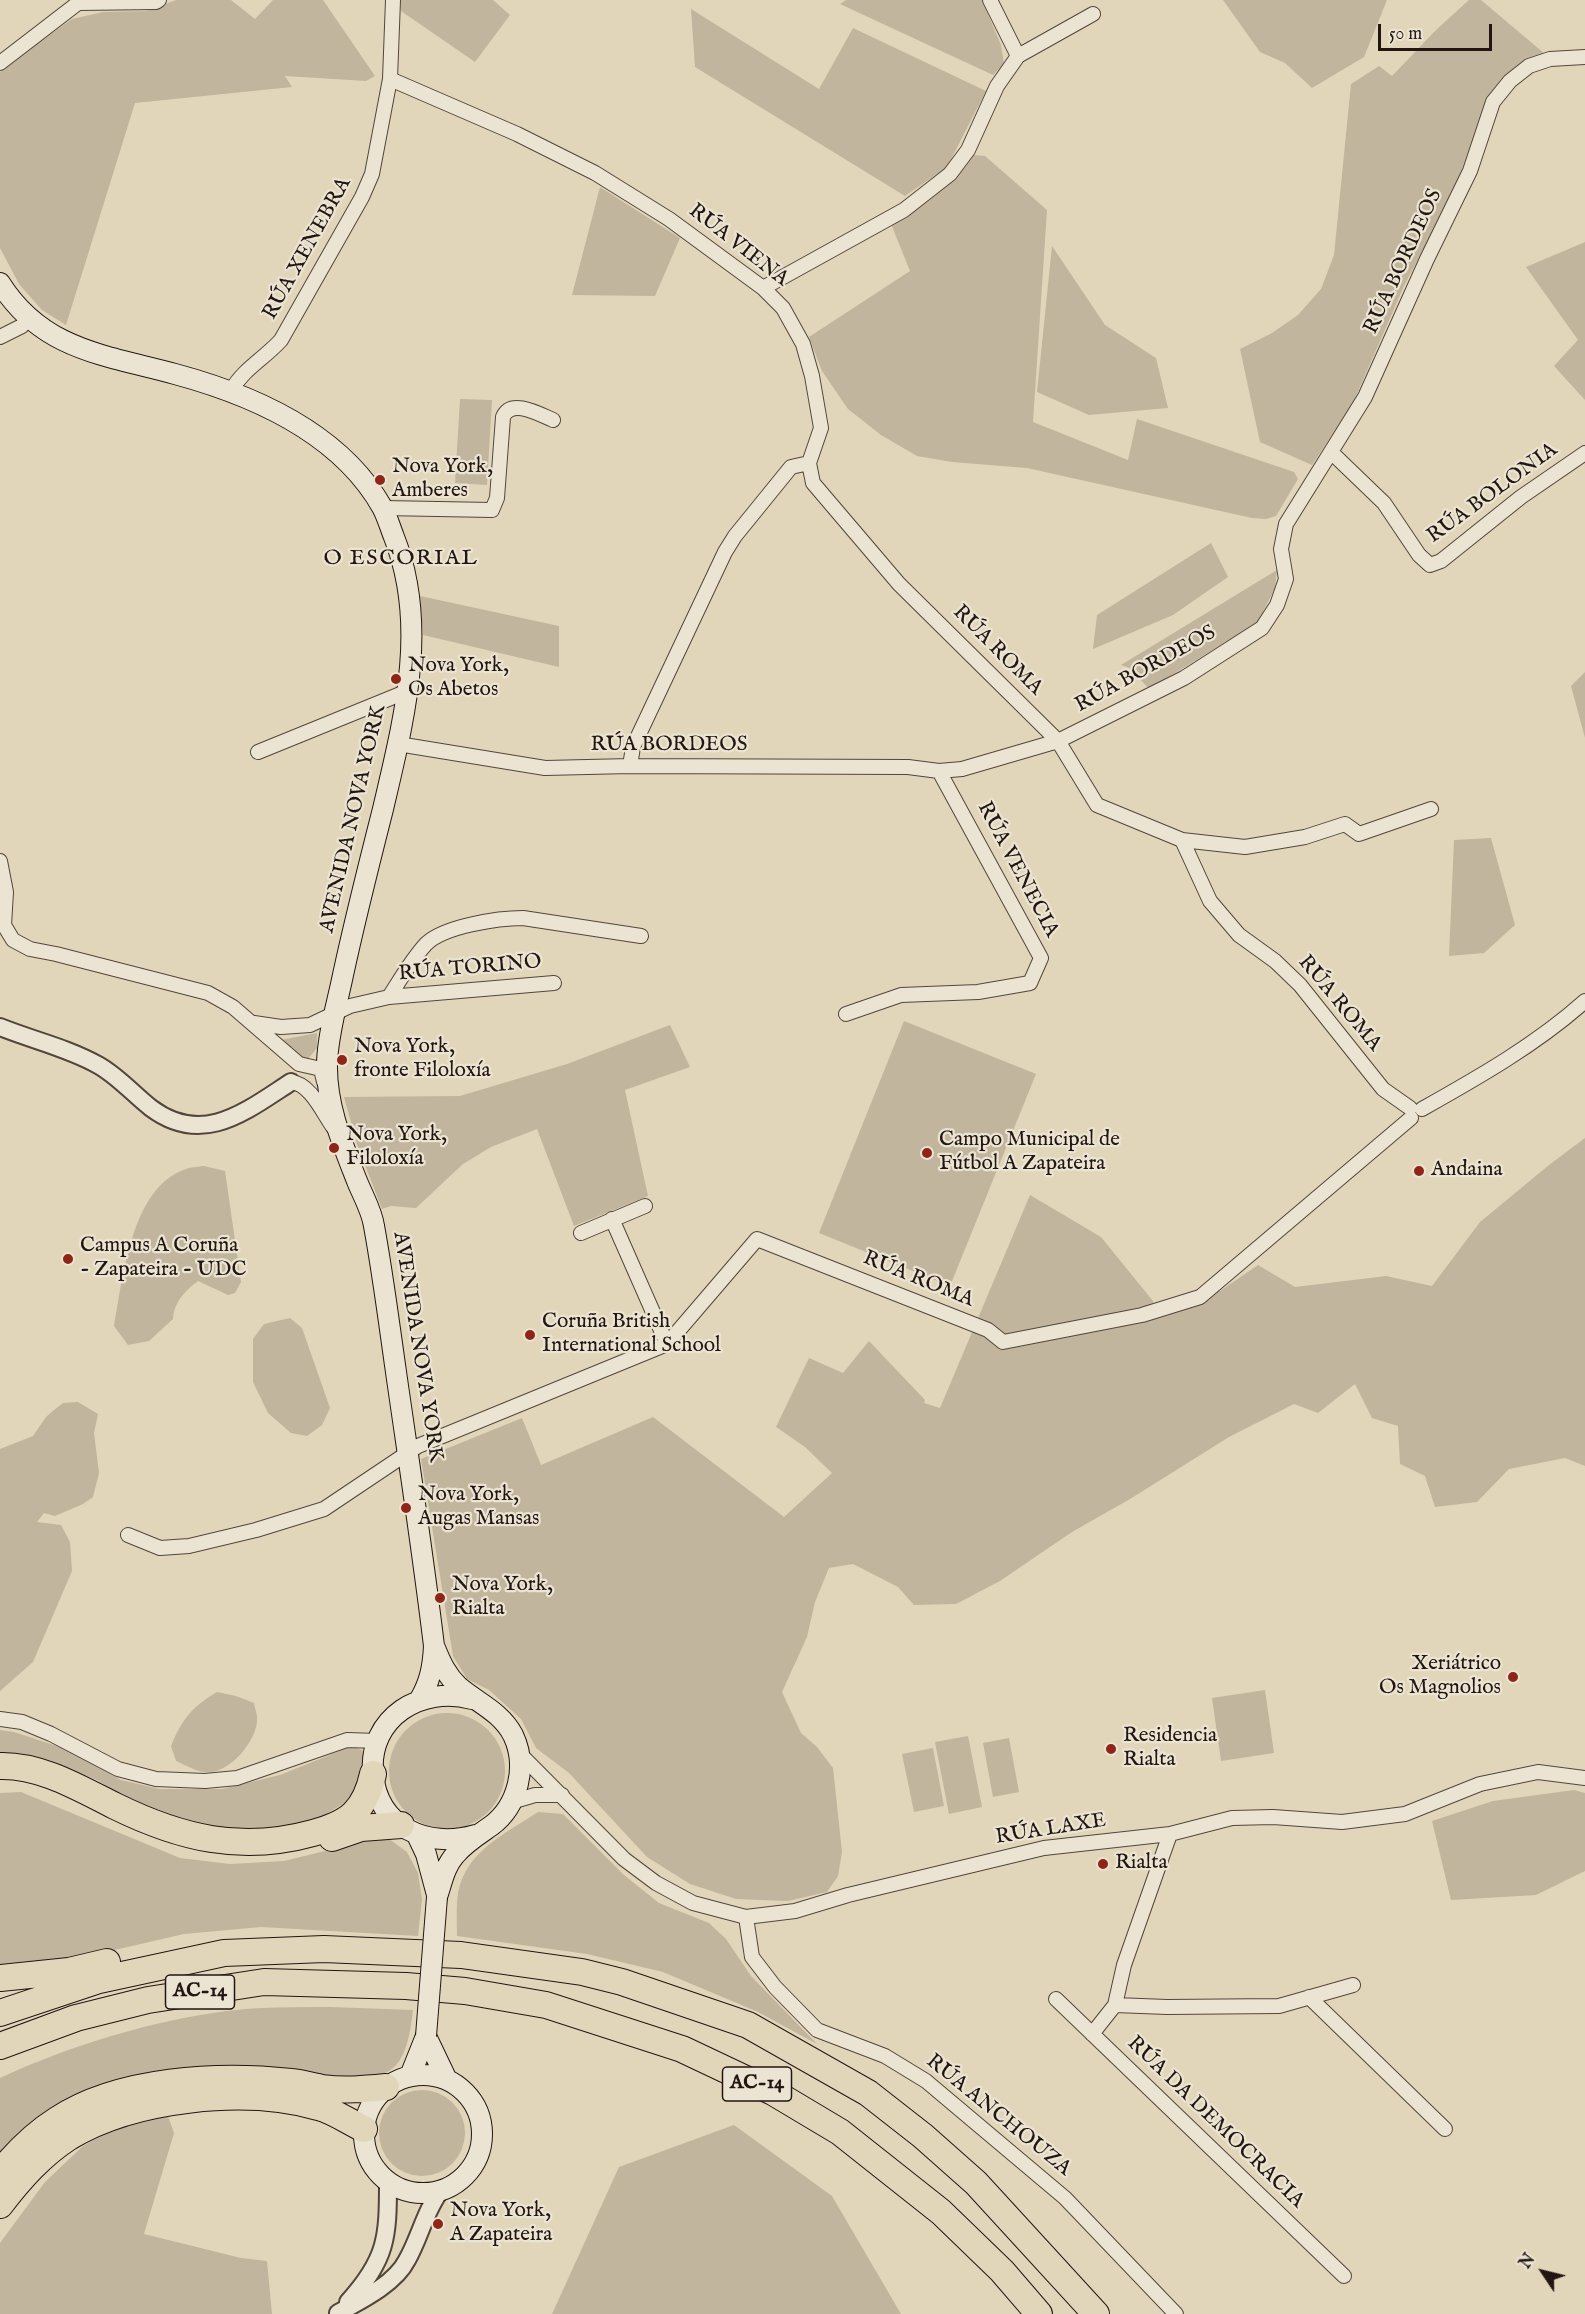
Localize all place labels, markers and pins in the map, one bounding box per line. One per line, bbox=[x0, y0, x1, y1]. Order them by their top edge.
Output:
place label: Nova York, Amberes bbox=[392, 455, 493, 505]
marker: Nova York, Amberes bbox=[373, 473, 387, 487]
place label: Nova York, Os Abetos bbox=[408, 654, 509, 704]
marker: Nova York, Os Abetos bbox=[389, 672, 403, 686]
place label: Nova York, fronte Filoloxía bbox=[354, 1035, 491, 1085]
marker: Nova York, fronte Filoloxía bbox=[335, 1053, 349, 1067]
place label: Nova York, Filoloxía bbox=[346, 1123, 447, 1173]
place label: Campo Municipal de Fútbol A Zapateira bbox=[939, 1128, 1120, 1178]
marker: Nova York, Filoloxía bbox=[327, 1141, 341, 1155]
marker: Campo Municipal de Fútbol A Zapateira bbox=[920, 1146, 934, 1160]
place label: Andaina bbox=[1431, 1158, 1503, 1184]
marker: Andaina bbox=[1412, 1164, 1426, 1178]
place label: Campus A Coruña - Zapateira - UDC bbox=[80, 1234, 246, 1284]
marker: Campus A Coruña - Zapateira - UDC bbox=[61, 1252, 75, 1266]
place label: Coruña British International School bbox=[542, 1310, 721, 1360]
marker: Coruña British International School bbox=[523, 1328, 537, 1342]
place label: Nova York, Augas Mansas bbox=[418, 1483, 539, 1533]
marker: Nova York, Augas Mansas bbox=[399, 1501, 413, 1515]
place label: Nova York, Rialta bbox=[452, 1573, 553, 1623]
marker: Nova York, Rialta bbox=[433, 1591, 447, 1605]
place label: Xeriátrico Os Magnolios bbox=[1379, 1652, 1501, 1702]
marker: Xeriátrico Os Magnolios bbox=[1506, 1670, 1520, 1684]
place label: Residencia Rialta bbox=[1123, 1724, 1217, 1774]
marker: Residencia Rialta bbox=[1104, 1742, 1118, 1756]
place label: Rialta bbox=[1115, 1851, 1168, 1877]
marker: Rialta bbox=[1096, 1857, 1110, 1871]
place label: Nova York, A Zapateira bbox=[450, 2199, 552, 2249]
marker: Nova York, A Zapateira bbox=[431, 2217, 445, 2231]

